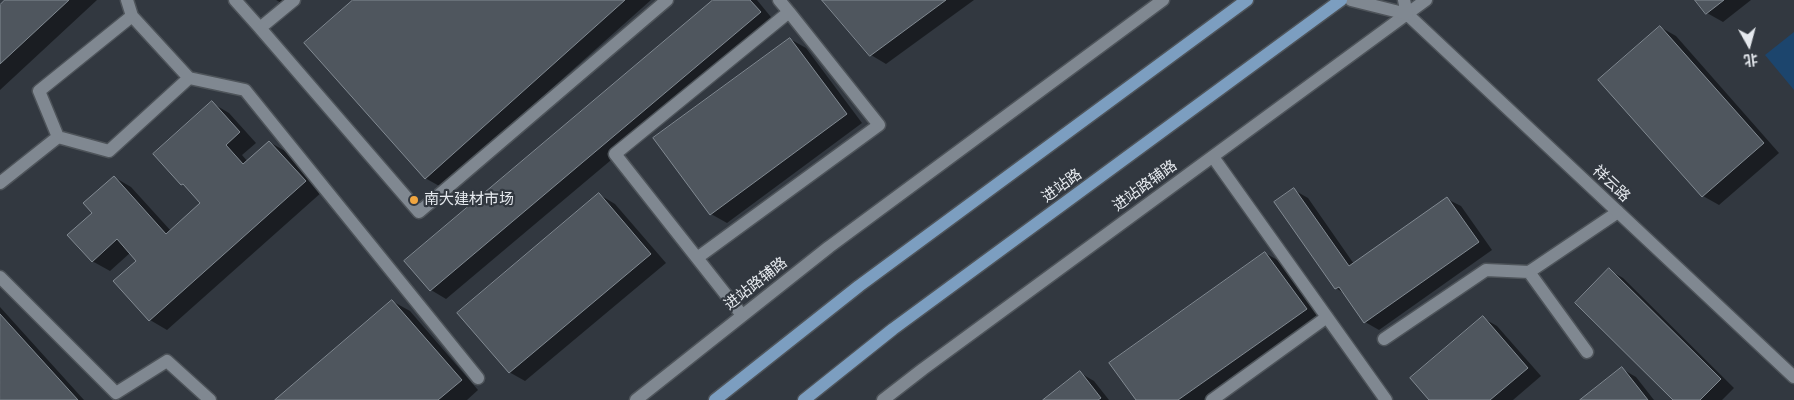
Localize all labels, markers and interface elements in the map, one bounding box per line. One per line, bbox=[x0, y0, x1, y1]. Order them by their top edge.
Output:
north arrow bbox=[1724, 20, 1774, 70]
text: 北 bbox=[1743, 50, 1759, 70]
street label: 进站路辅路 bbox=[1109, 157, 1181, 215]
street label: 祥云路 bbox=[1588, 162, 1634, 206]
street label: 进站路 bbox=[1039, 165, 1085, 207]
place label: 南大建材市场 bbox=[424, 191, 514, 209]
marker: 南大建材市场 bbox=[408, 194, 420, 206]
street label: 进站路辅路 bbox=[721, 254, 791, 314]

